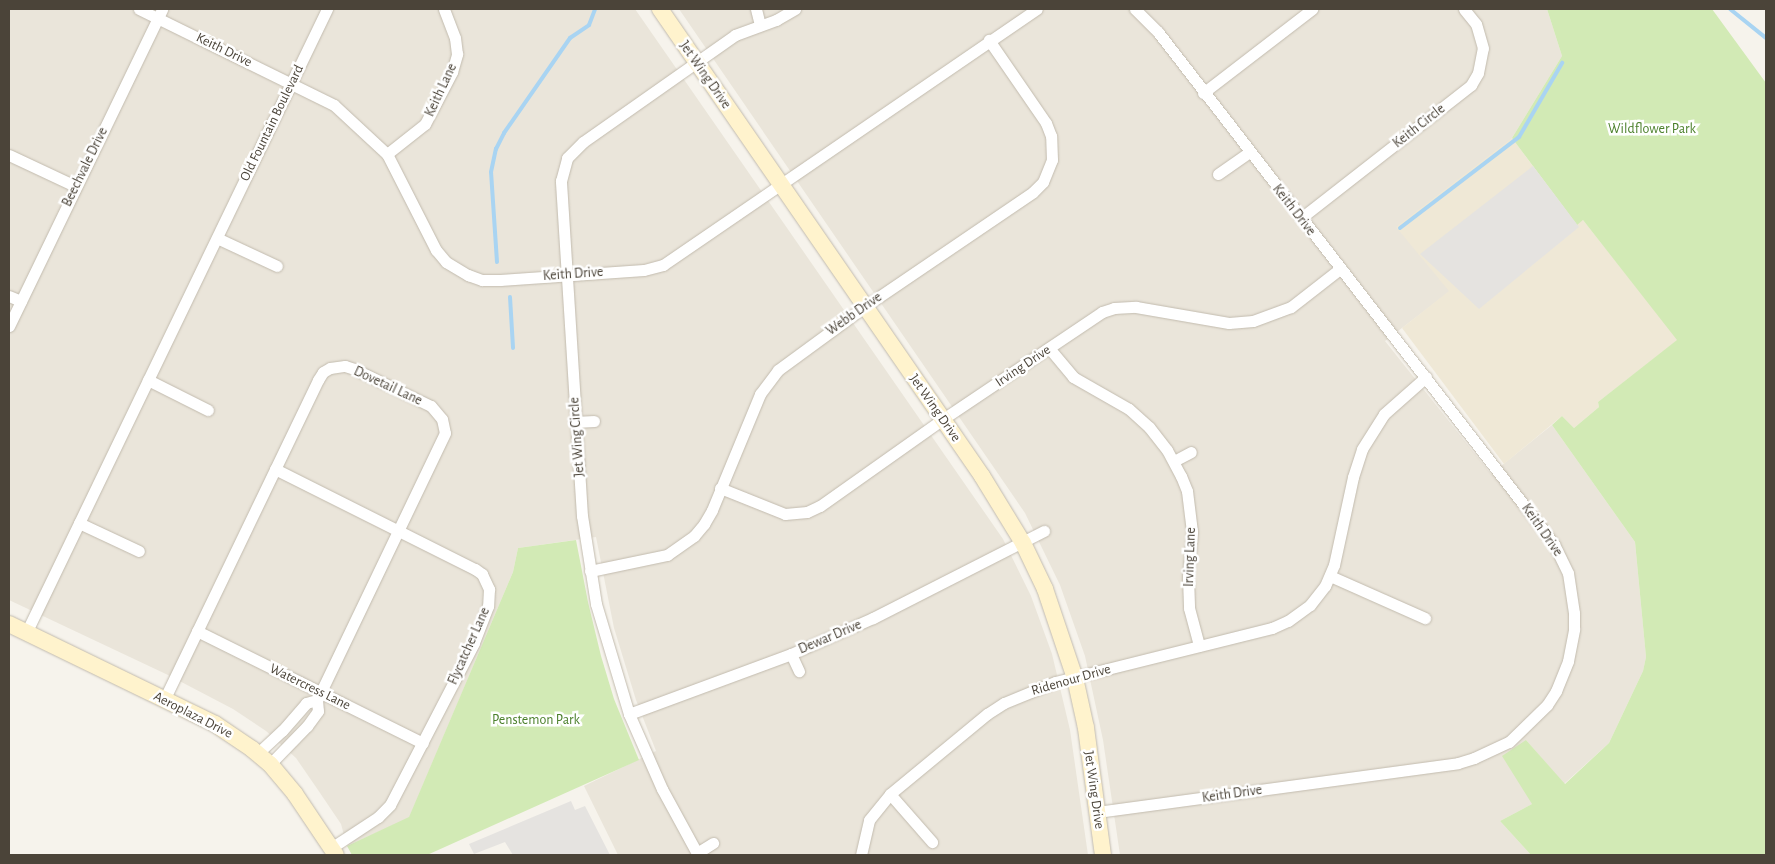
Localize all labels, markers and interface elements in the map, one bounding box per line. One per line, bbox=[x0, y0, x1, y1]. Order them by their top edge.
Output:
street label: Keith Drive bbox=[193, 29, 255, 71]
street label: Jet Wing Drive bbox=[676, 38, 734, 112]
street label: Keith Lane bbox=[421, 61, 461, 119]
street label: Old Fountain Boulevard bbox=[236, 62, 308, 184]
street label: Keith Circle bbox=[1390, 100, 1448, 152]
park label: Wildflower Park bbox=[1608, 121, 1696, 137]
street label: Beechvale Drive bbox=[59, 125, 111, 209]
street label: Keith Drive bbox=[1269, 181, 1319, 239]
street label: Keith Drive bbox=[542, 264, 604, 284]
street label: Webb Drive bbox=[823, 289, 885, 339]
street label: Irving Drive bbox=[992, 341, 1054, 391]
street label: Dovetail Lane bbox=[351, 363, 425, 409]
street label: Jet Wing Drive bbox=[906, 371, 964, 445]
street label: Jet Wing Circle bbox=[566, 397, 588, 477]
street label: Keith Drive bbox=[1518, 500, 1566, 560]
street label: Irving Lane bbox=[1181, 527, 1199, 587]
street label: Flycatcher Lane bbox=[444, 605, 494, 687]
street label: Dewar Drive bbox=[796, 616, 864, 658]
street label: Watercress Lane bbox=[267, 660, 353, 714]
street label: Ridenour Drive bbox=[1029, 661, 1113, 699]
street label: Aeroplaza Drive bbox=[151, 688, 235, 742]
park label: Penstemon Park bbox=[492, 712, 580, 728]
street label: Jet Wing Drive bbox=[1080, 750, 1108, 830]
street label: Keith Drive bbox=[1201, 781, 1263, 807]

